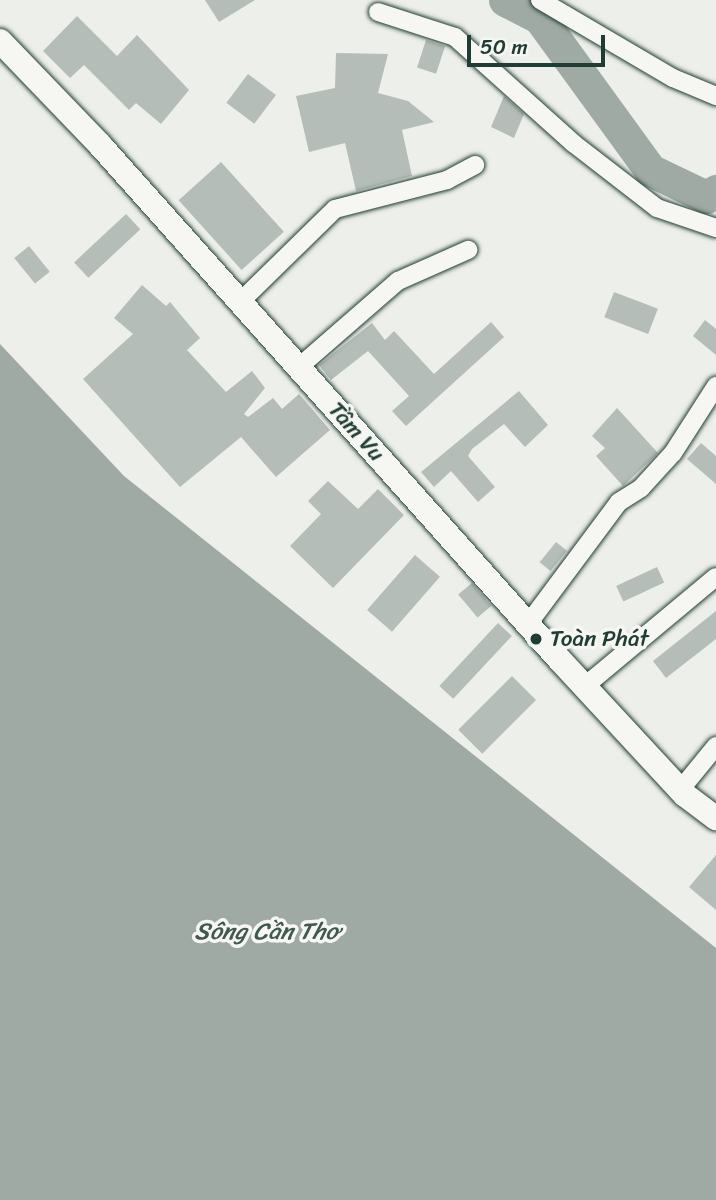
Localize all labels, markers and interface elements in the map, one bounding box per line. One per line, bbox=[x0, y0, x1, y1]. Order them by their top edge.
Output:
scale bar bbox=[471, 21, 609, 65]
text: 50 m bbox=[480, 28, 528, 66]
street label: Tầm Vu bbox=[322, 397, 390, 467]
place label: Toàn Phát bbox=[550, 625, 650, 653]
marker: Toàn Phát bbox=[528, 631, 544, 647]
water label: Sông Cần Thơ bbox=[195, 918, 339, 946]

